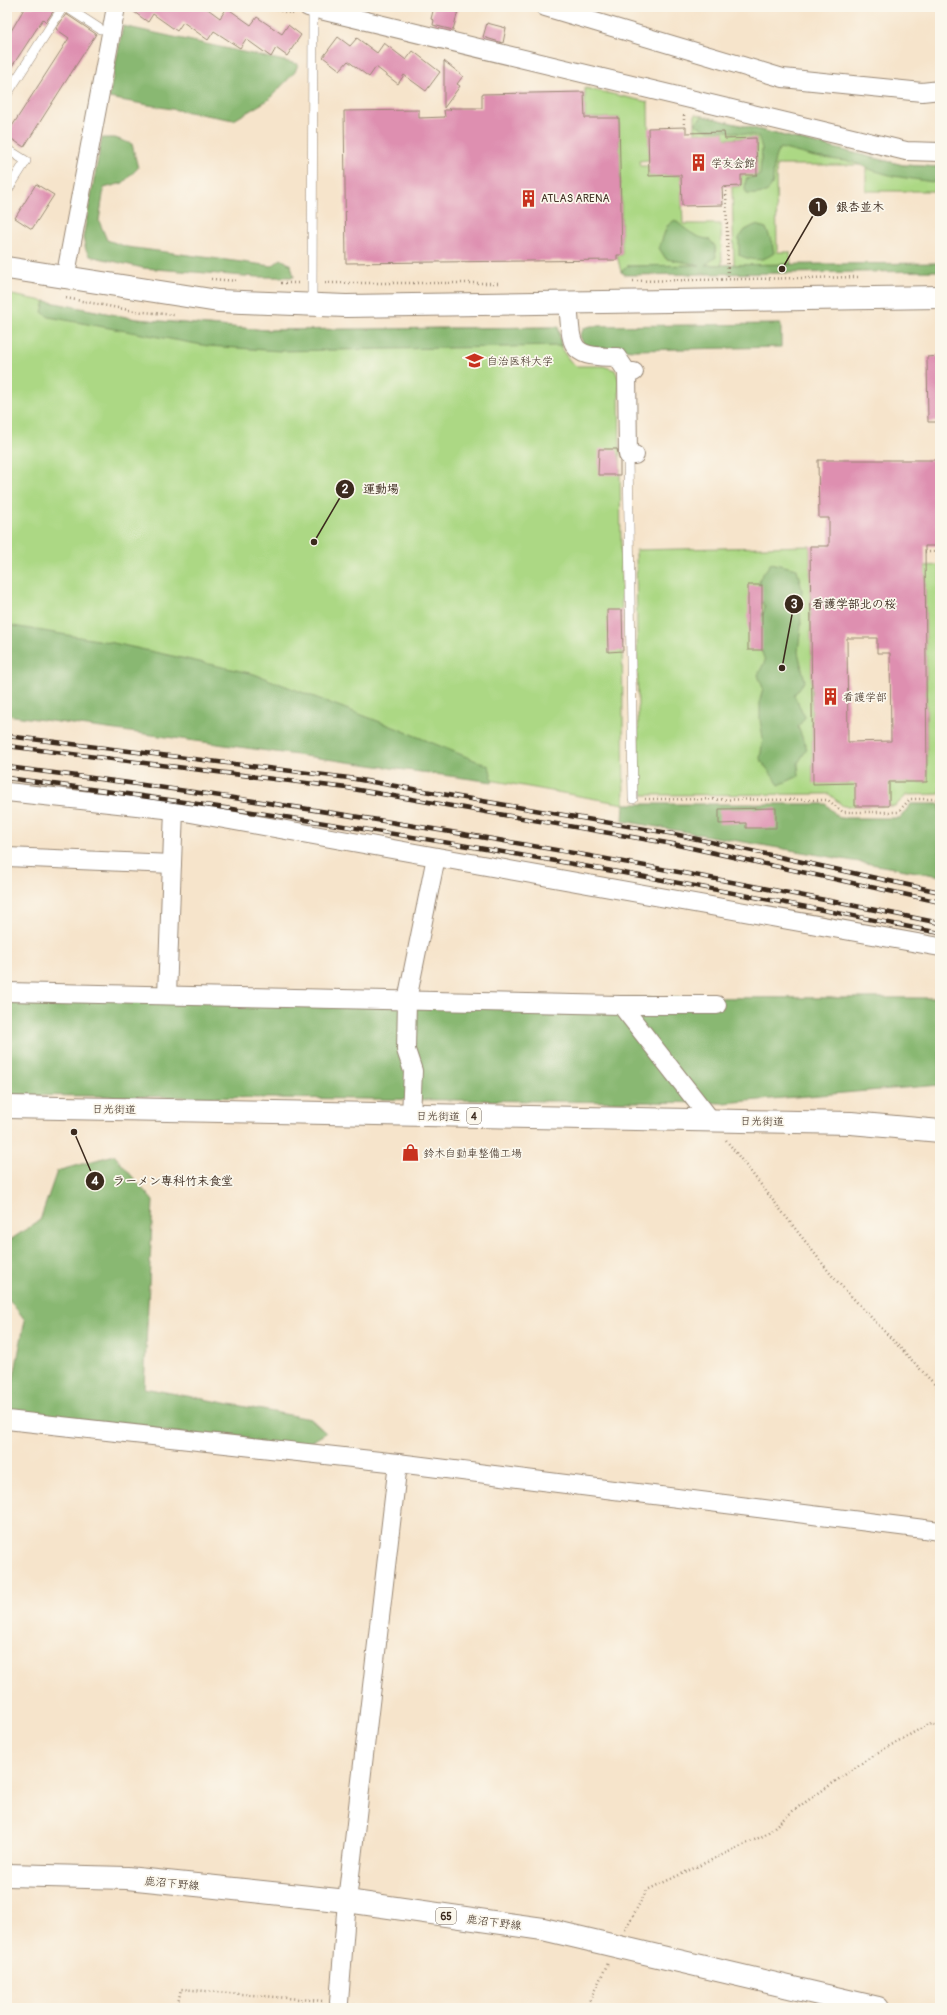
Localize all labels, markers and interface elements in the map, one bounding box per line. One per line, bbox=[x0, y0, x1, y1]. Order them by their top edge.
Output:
building icon: 学友会館 bbox=[688, 153, 708, 173]
place label: 学友会館 bbox=[711, 157, 755, 170]
building icon: ATLAS ARENA bbox=[518, 188, 538, 208]
place label: ATLAS ARENA bbox=[541, 192, 610, 205]
callout: 銀杏並木 bbox=[808, 195, 892, 219]
text: 1 bbox=[816, 200, 820, 215]
text: 銀杏並木 bbox=[836, 200, 884, 215]
school or university icon: 自治医科大学 bbox=[464, 351, 484, 371]
place label: 自治医科大学 bbox=[487, 355, 553, 368]
callout: 運動場 bbox=[335, 477, 407, 501]
text: 2 bbox=[342, 482, 349, 497]
text: 運動場 bbox=[363, 482, 399, 497]
callout: 看護学部北の桜 bbox=[784, 592, 904, 616]
text: 3 bbox=[791, 597, 798, 612]
text: 看護学部北の桜 bbox=[812, 597, 896, 612]
building icon: 看護学部 bbox=[820, 687, 840, 707]
place label: 看護学部 bbox=[843, 691, 887, 704]
street label: 日光街道 bbox=[92, 1103, 136, 1116]
road number: 4 bbox=[467, 1108, 481, 1124]
street label: 日光街道 bbox=[416, 1110, 460, 1123]
street label: 日光街道 bbox=[740, 1115, 784, 1128]
shop icon: 鈴木自動車整備工場 bbox=[400, 1143, 420, 1163]
place label: 鈴木自動車整備工場 bbox=[423, 1147, 522, 1160]
callout: ラーメン専科竹末食堂 bbox=[85, 1169, 241, 1193]
text: 4 bbox=[91, 1174, 99, 1189]
text: ラーメン専科竹末食堂 bbox=[113, 1174, 233, 1189]
street label: 鹿沼下野線 bbox=[144, 1875, 200, 1892]
road number: 65 bbox=[436, 1908, 456, 1924]
street label: 鹿沼下野線 bbox=[466, 1913, 522, 1932]

